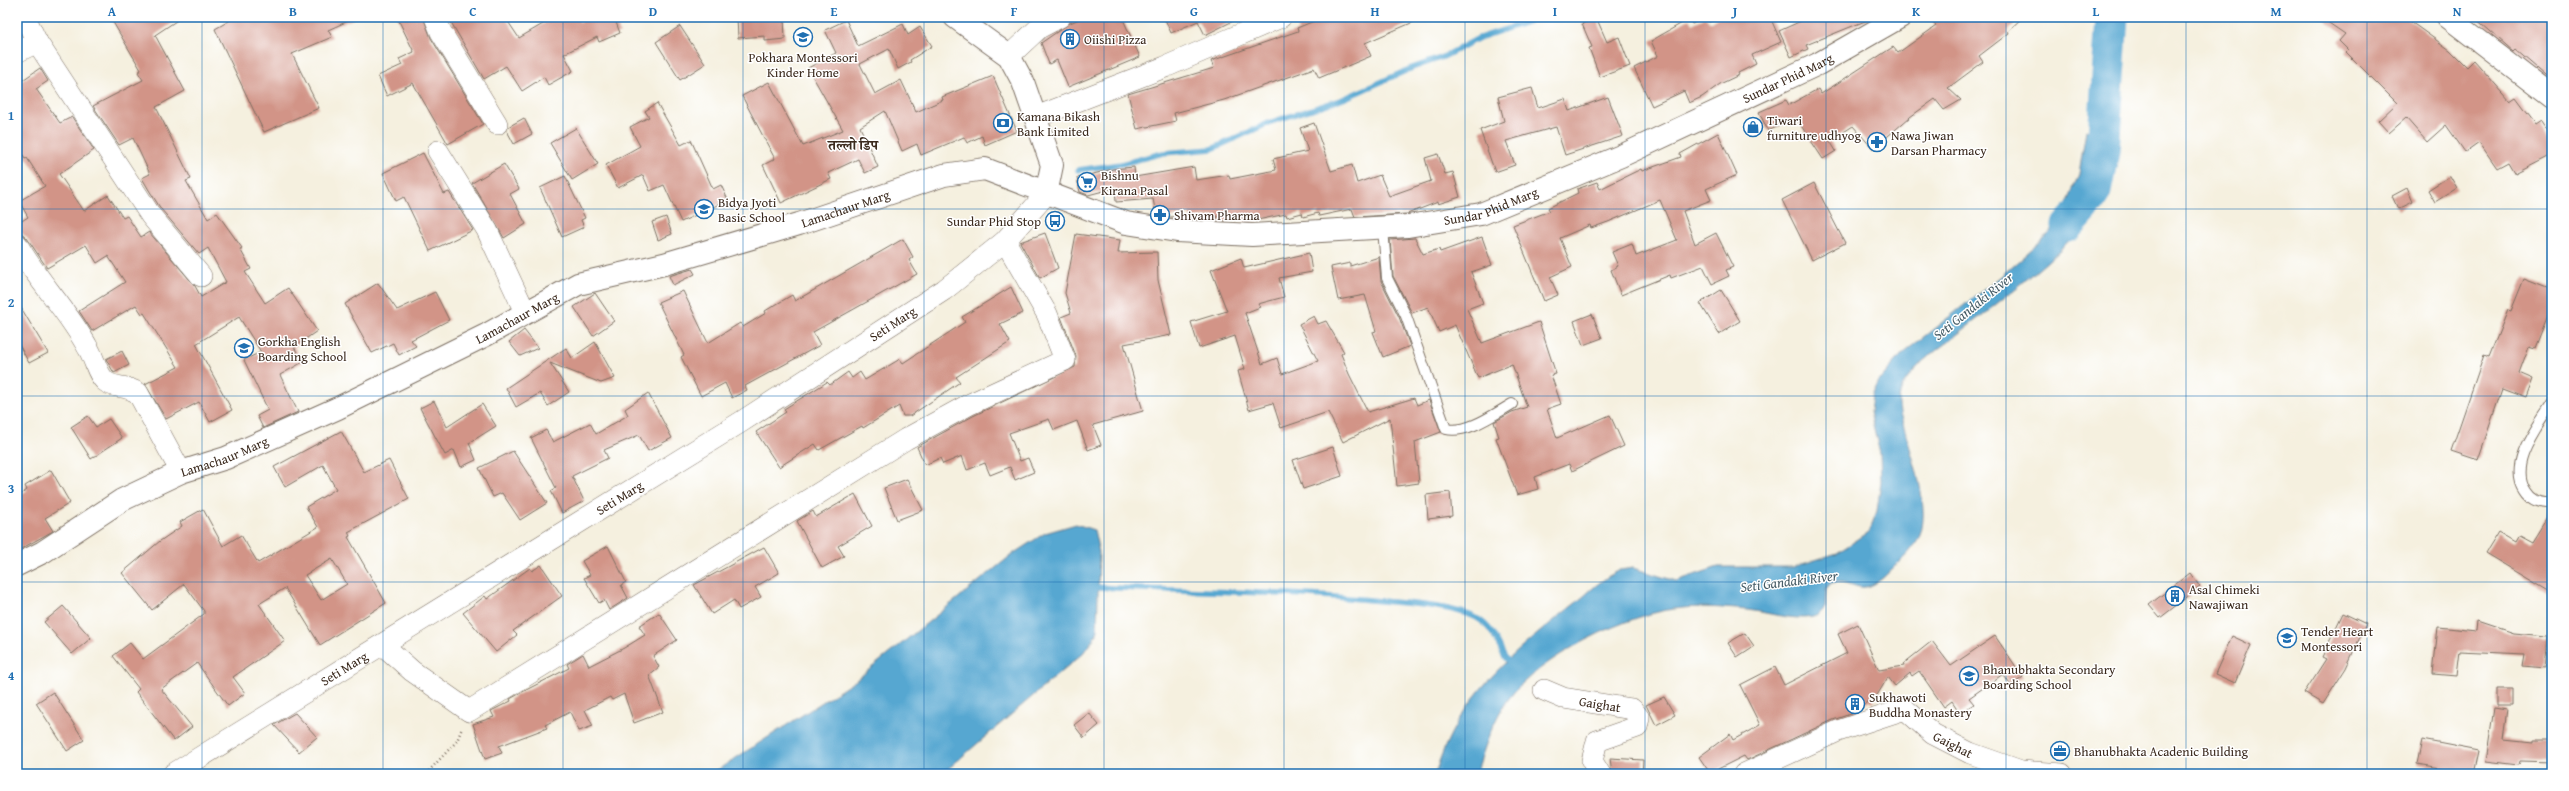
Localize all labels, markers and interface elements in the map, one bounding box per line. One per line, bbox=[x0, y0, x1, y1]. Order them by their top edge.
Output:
text: A bbox=[108, 2, 117, 21]
text: B bbox=[289, 2, 297, 21]
text: C bbox=[469, 2, 477, 21]
text: D bbox=[649, 2, 657, 21]
text: E bbox=[831, 2, 838, 21]
text: F bbox=[1011, 2, 1018, 21]
text: G bbox=[1190, 2, 1198, 21]
text: H bbox=[1370, 2, 1380, 21]
text: I bbox=[1553, 2, 1557, 21]
text: J bbox=[1731, 2, 1738, 21]
text: K bbox=[1912, 2, 1921, 21]
text: L bbox=[2093, 2, 2100, 21]
text: M bbox=[2270, 2, 2282, 21]
text: N bbox=[2453, 2, 2462, 21]
school or university icon: Pokhara Montessori Kinder Home bbox=[792, 26, 814, 48]
building icon: Oiishi Pizza bbox=[1059, 28, 1081, 50]
place label: Oiishi Pizza bbox=[1084, 30, 1147, 49]
place label: Pokhara Montessori Kinder Home bbox=[748, 48, 858, 82]
street label: Sundar Phid Marg bbox=[1739, 48, 1837, 108]
text: 1 bbox=[8, 106, 14, 125]
place label: Kamana Bikash Bank Limited bbox=[1017, 107, 1101, 141]
place label: Tiwari furniture udhyog bbox=[1767, 111, 1861, 145]
bank icon: Kamana Bikash Bank Limited bbox=[992, 112, 1014, 134]
shop icon: Tiwari furniture udhyog bbox=[1742, 116, 1764, 138]
place label: Nawa Jiwan Darsan Pharmacy bbox=[1891, 126, 1987, 160]
pharmacy icon: Nawa Jiwan Darsan Pharmacy bbox=[1866, 131, 1888, 153]
district label: तल्लो डिप bbox=[827, 135, 879, 155]
place label: Bishnu Kirana Pasal bbox=[1101, 166, 1168, 200]
supermarket icon: Bishnu Kirana Pasal bbox=[1076, 171, 1098, 193]
street label: Sundar Phid Marg bbox=[1442, 182, 1541, 229]
street label: Lamachaur Marg bbox=[799, 184, 893, 232]
place label: Bidya Jyoti Basic School bbox=[718, 193, 785, 227]
school or university icon: Bidya Jyoti Basic School bbox=[693, 198, 715, 220]
pharmacy icon: Shivam Pharma bbox=[1149, 204, 1171, 226]
place label: Shivam Pharma bbox=[1174, 206, 1261, 225]
bus stop icon: Sundar Phid Stop bbox=[1044, 210, 1066, 232]
place label: Sundar Phid Stop bbox=[947, 212, 1041, 231]
water label: Seti Gandaki River bbox=[1929, 267, 2018, 345]
street label: Lamachaur Marg bbox=[472, 287, 562, 348]
text: 2 bbox=[8, 293, 15, 312]
street label: Seti Marg bbox=[865, 301, 920, 346]
place label: Gorkha English Boarding School bbox=[258, 332, 347, 366]
school or university icon: Gorkha English Boarding School bbox=[233, 337, 255, 359]
street label: Lamachaur Marg bbox=[178, 431, 271, 481]
street label: Seti Marg bbox=[592, 475, 647, 519]
text: 3 bbox=[8, 479, 14, 498]
water label: Seti Gandaki River bbox=[1739, 565, 1840, 597]
place label: Asal Chimeki Nawajiwan bbox=[2189, 580, 2260, 614]
building icon: Asal Chimeki Nawajiwan bbox=[2164, 585, 2186, 607]
place label: Tender Heart Montessori bbox=[2301, 622, 2374, 656]
school or university icon: Tender Heart Montessori bbox=[2276, 627, 2298, 649]
street label: Seti Marg bbox=[317, 646, 372, 690]
place label: Bhanubhakta Secondary Boarding School bbox=[1983, 660, 2116, 694]
school or university icon: Bhanubhakta Secondary Boarding School bbox=[1958, 665, 1980, 687]
text: 4 bbox=[8, 666, 15, 685]
place label: Sukhawoti Buddha Monastery bbox=[1869, 688, 1973, 722]
street label: Gaighat bbox=[1578, 691, 1623, 717]
building icon: Sukhawoti Buddha Monastery bbox=[1844, 693, 1866, 715]
street label: Gaighat bbox=[1930, 726, 1976, 763]
office icon: Bhanubhakta Acadenic Building bbox=[2049, 740, 2071, 762]
place label: Bhanubhakta Acadenic Building bbox=[2074, 742, 2249, 761]

